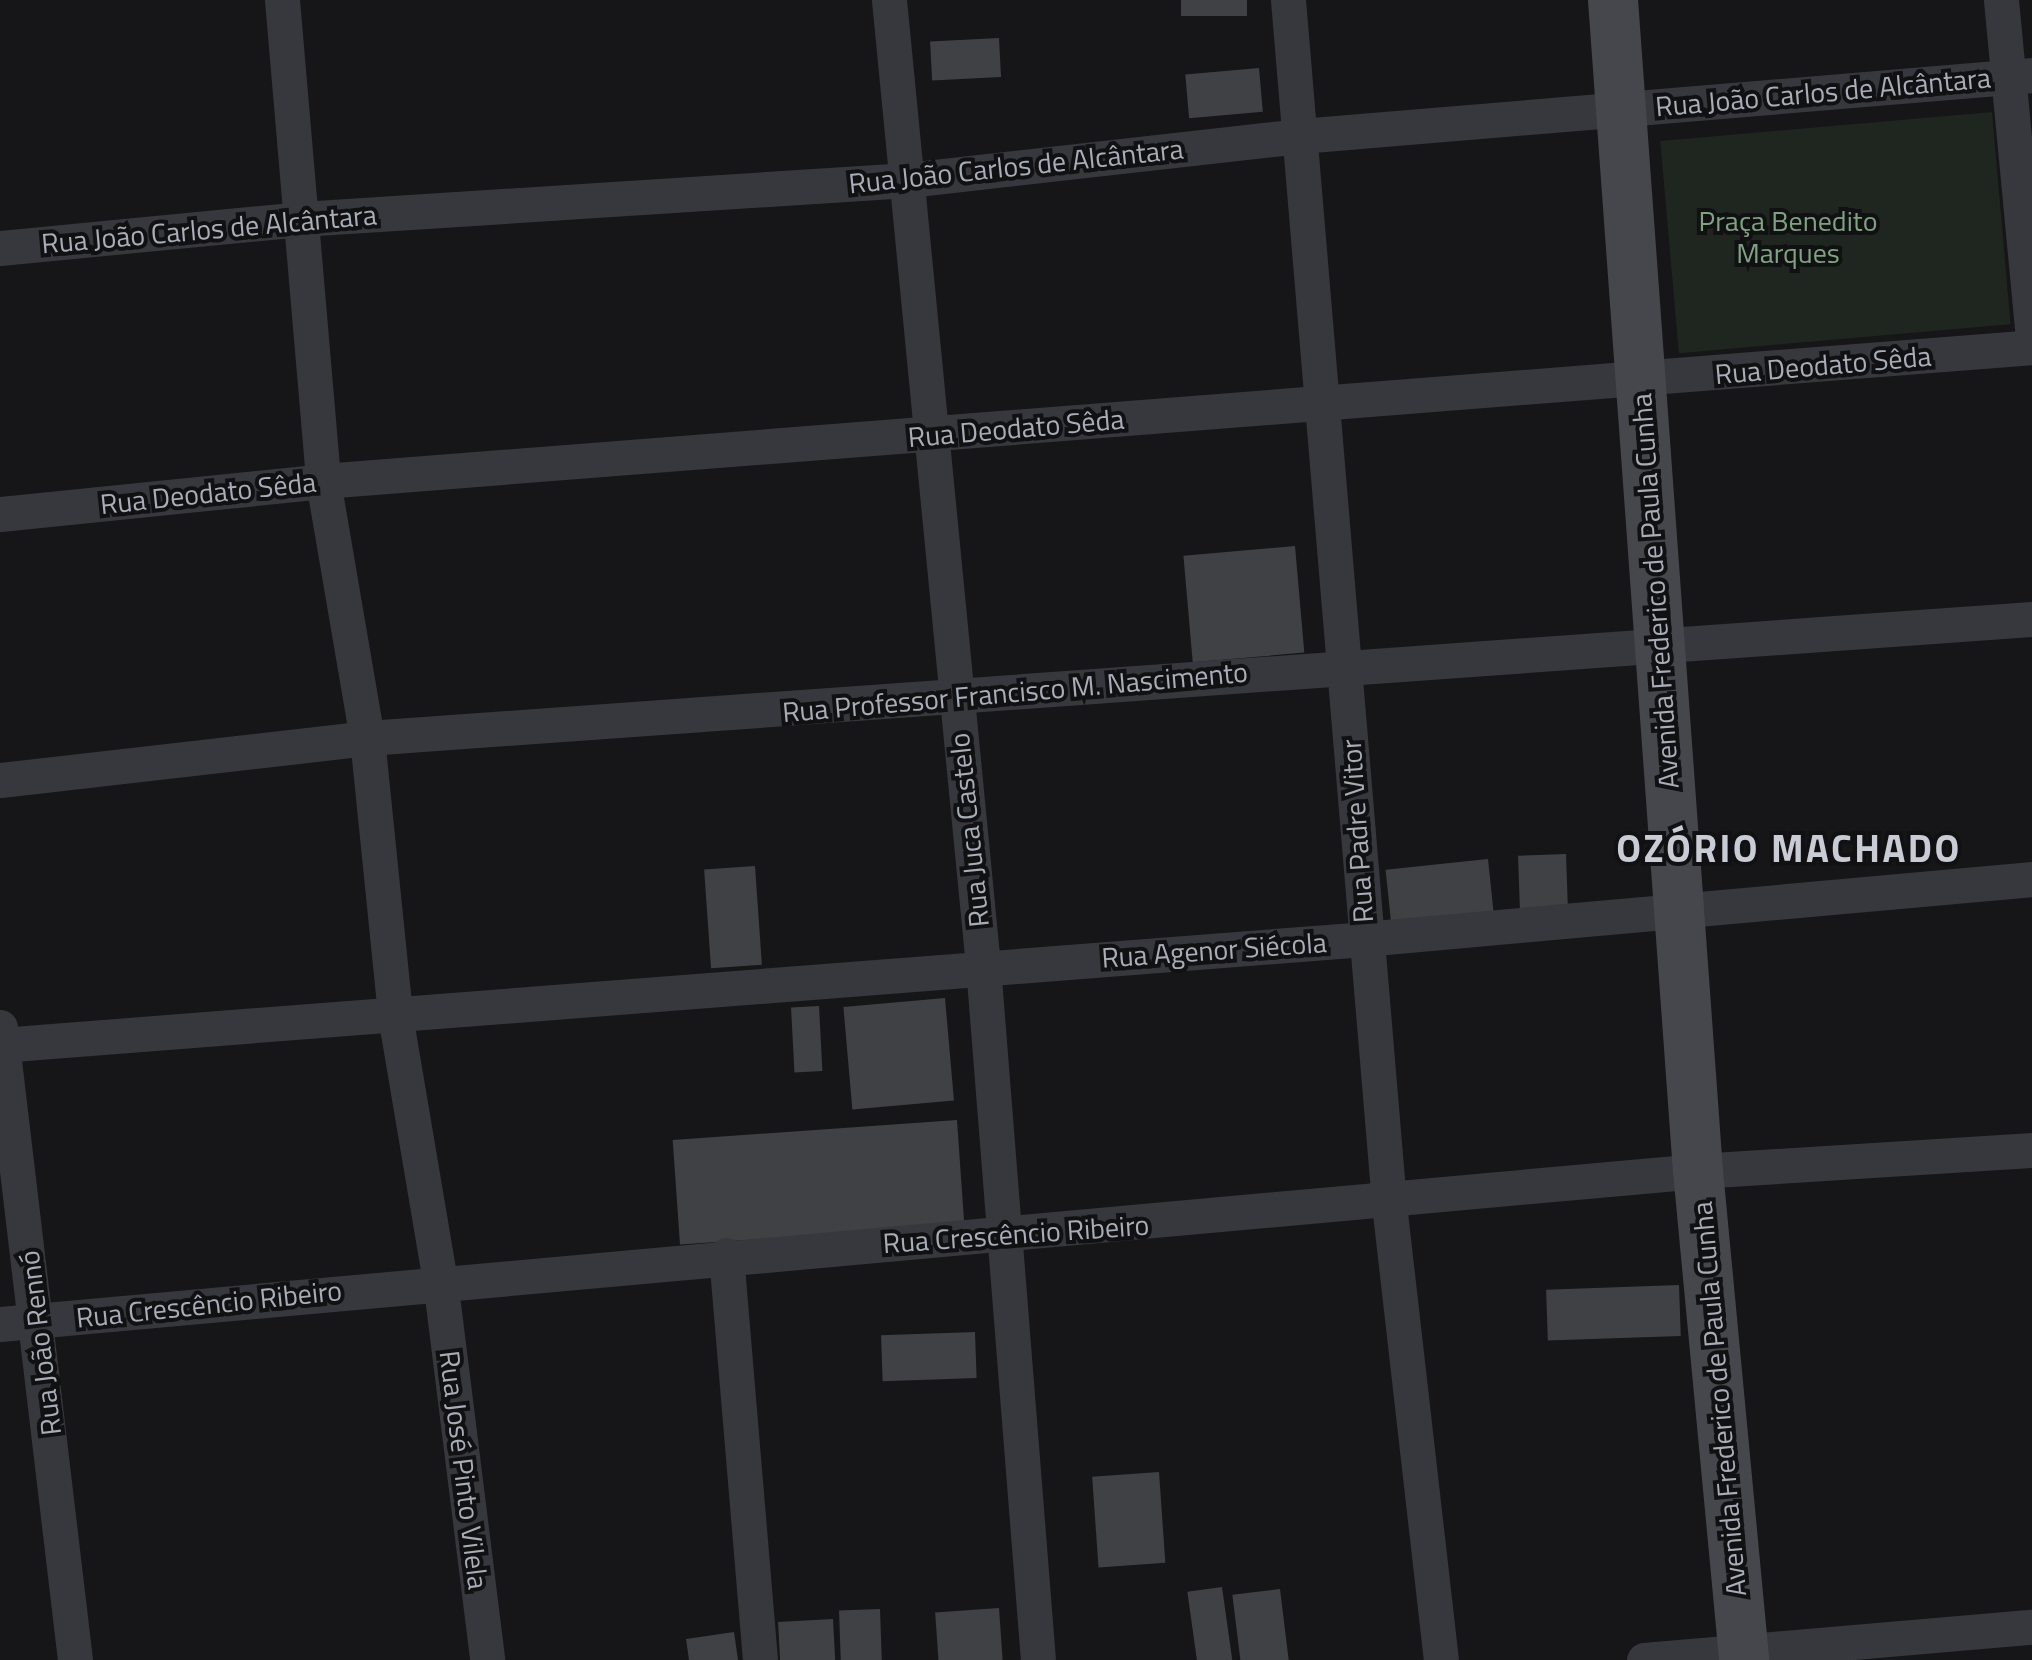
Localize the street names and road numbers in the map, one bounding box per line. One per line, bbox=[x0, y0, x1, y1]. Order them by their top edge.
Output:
street label: Rua João Carlos de Alcântara bbox=[1654, 61, 1992, 123]
street label: Rua João Carlos de Alcântara bbox=[847, 132, 1185, 200]
street label: Rua João Carlos de Alcântara bbox=[40, 198, 378, 260]
street label: Rua Deodato Sêda bbox=[1713, 339, 1933, 391]
street label: Avenida Frederico de Paula Cunha bbox=[1624, 392, 1686, 790]
street label: Rua Deodato Sêda bbox=[906, 402, 1126, 454]
street label: Rua Deodato Sêda bbox=[98, 465, 318, 521]
street label: Rua Professor Francisco M. Nascimento bbox=[781, 655, 1249, 729]
street label: Rua Juca Castelo bbox=[942, 731, 996, 929]
street label: Rua Padre Vitor bbox=[1334, 738, 1380, 924]
street label: Rua Agenor Siécola bbox=[1100, 925, 1328, 975]
street label: Avenida Frederico de Paula Cunha bbox=[1685, 1200, 1753, 1598]
street label: Rua Crescêncio Ribeiro bbox=[882, 1208, 1150, 1260]
street label: Rua João Rennó bbox=[12, 1249, 68, 1437]
street label: Rua Crescêncio Ribeiro bbox=[74, 1273, 344, 1335]
street label: Rua José Pinto Vilela bbox=[433, 1349, 495, 1591]

